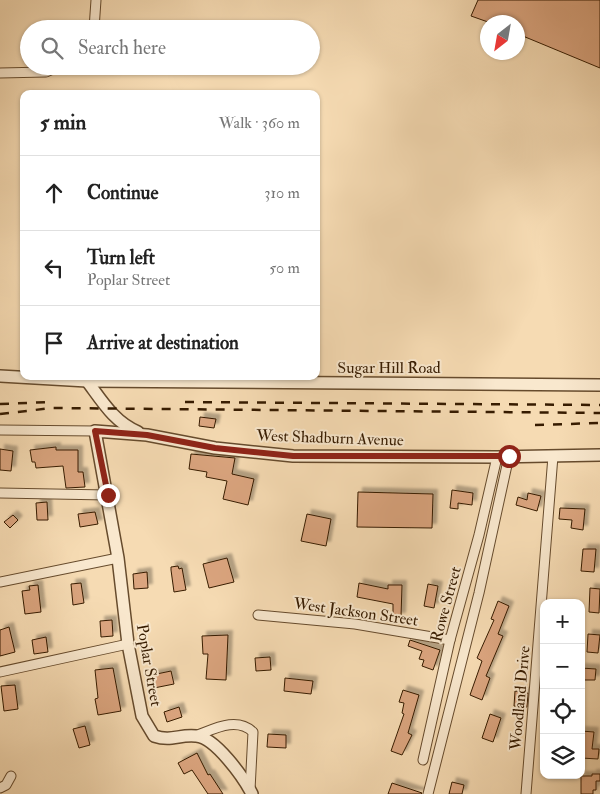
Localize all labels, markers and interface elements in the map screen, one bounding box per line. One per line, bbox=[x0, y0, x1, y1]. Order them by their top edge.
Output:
north arrow bbox=[480, 15, 525, 60]
search box bbox=[20, 20, 320, 75]
icon: search bbox=[38, 34, 66, 62]
text: Search here bbox=[78, 36, 166, 60]
text: 5 min bbox=[40, 109, 86, 136]
text: Walk · 360 m bbox=[219, 113, 300, 133]
icon: ahead bbox=[40, 179, 68, 207]
text: Continue bbox=[87, 181, 158, 205]
text: 310 m bbox=[264, 183, 300, 203]
text: Turn left bbox=[87, 246, 155, 270]
icon: left bbox=[40, 254, 68, 282]
text: 50 m bbox=[269, 258, 300, 278]
text: Poplar Street bbox=[87, 270, 170, 290]
icon: arrive bbox=[40, 329, 68, 357]
text: Arrive at destination bbox=[87, 331, 239, 355]
street label: Sugar Hill Road bbox=[337, 358, 441, 378]
street label: West Shadburn Avenue bbox=[255, 425, 404, 451]
route start bbox=[498, 445, 521, 468]
route end bbox=[97, 484, 120, 507]
street label: Rowe Street bbox=[426, 564, 466, 644]
street label: West Jackson Street bbox=[291, 593, 419, 632]
map controls bbox=[540, 599, 585, 779]
button: + bbox=[540, 599, 585, 644]
street label: Poplar Street bbox=[131, 622, 166, 708]
button: − bbox=[540, 644, 585, 689]
street label: Woodland Drive bbox=[505, 645, 535, 752]
button: locate bbox=[540, 689, 585, 734]
button: layers bbox=[540, 734, 585, 779]

